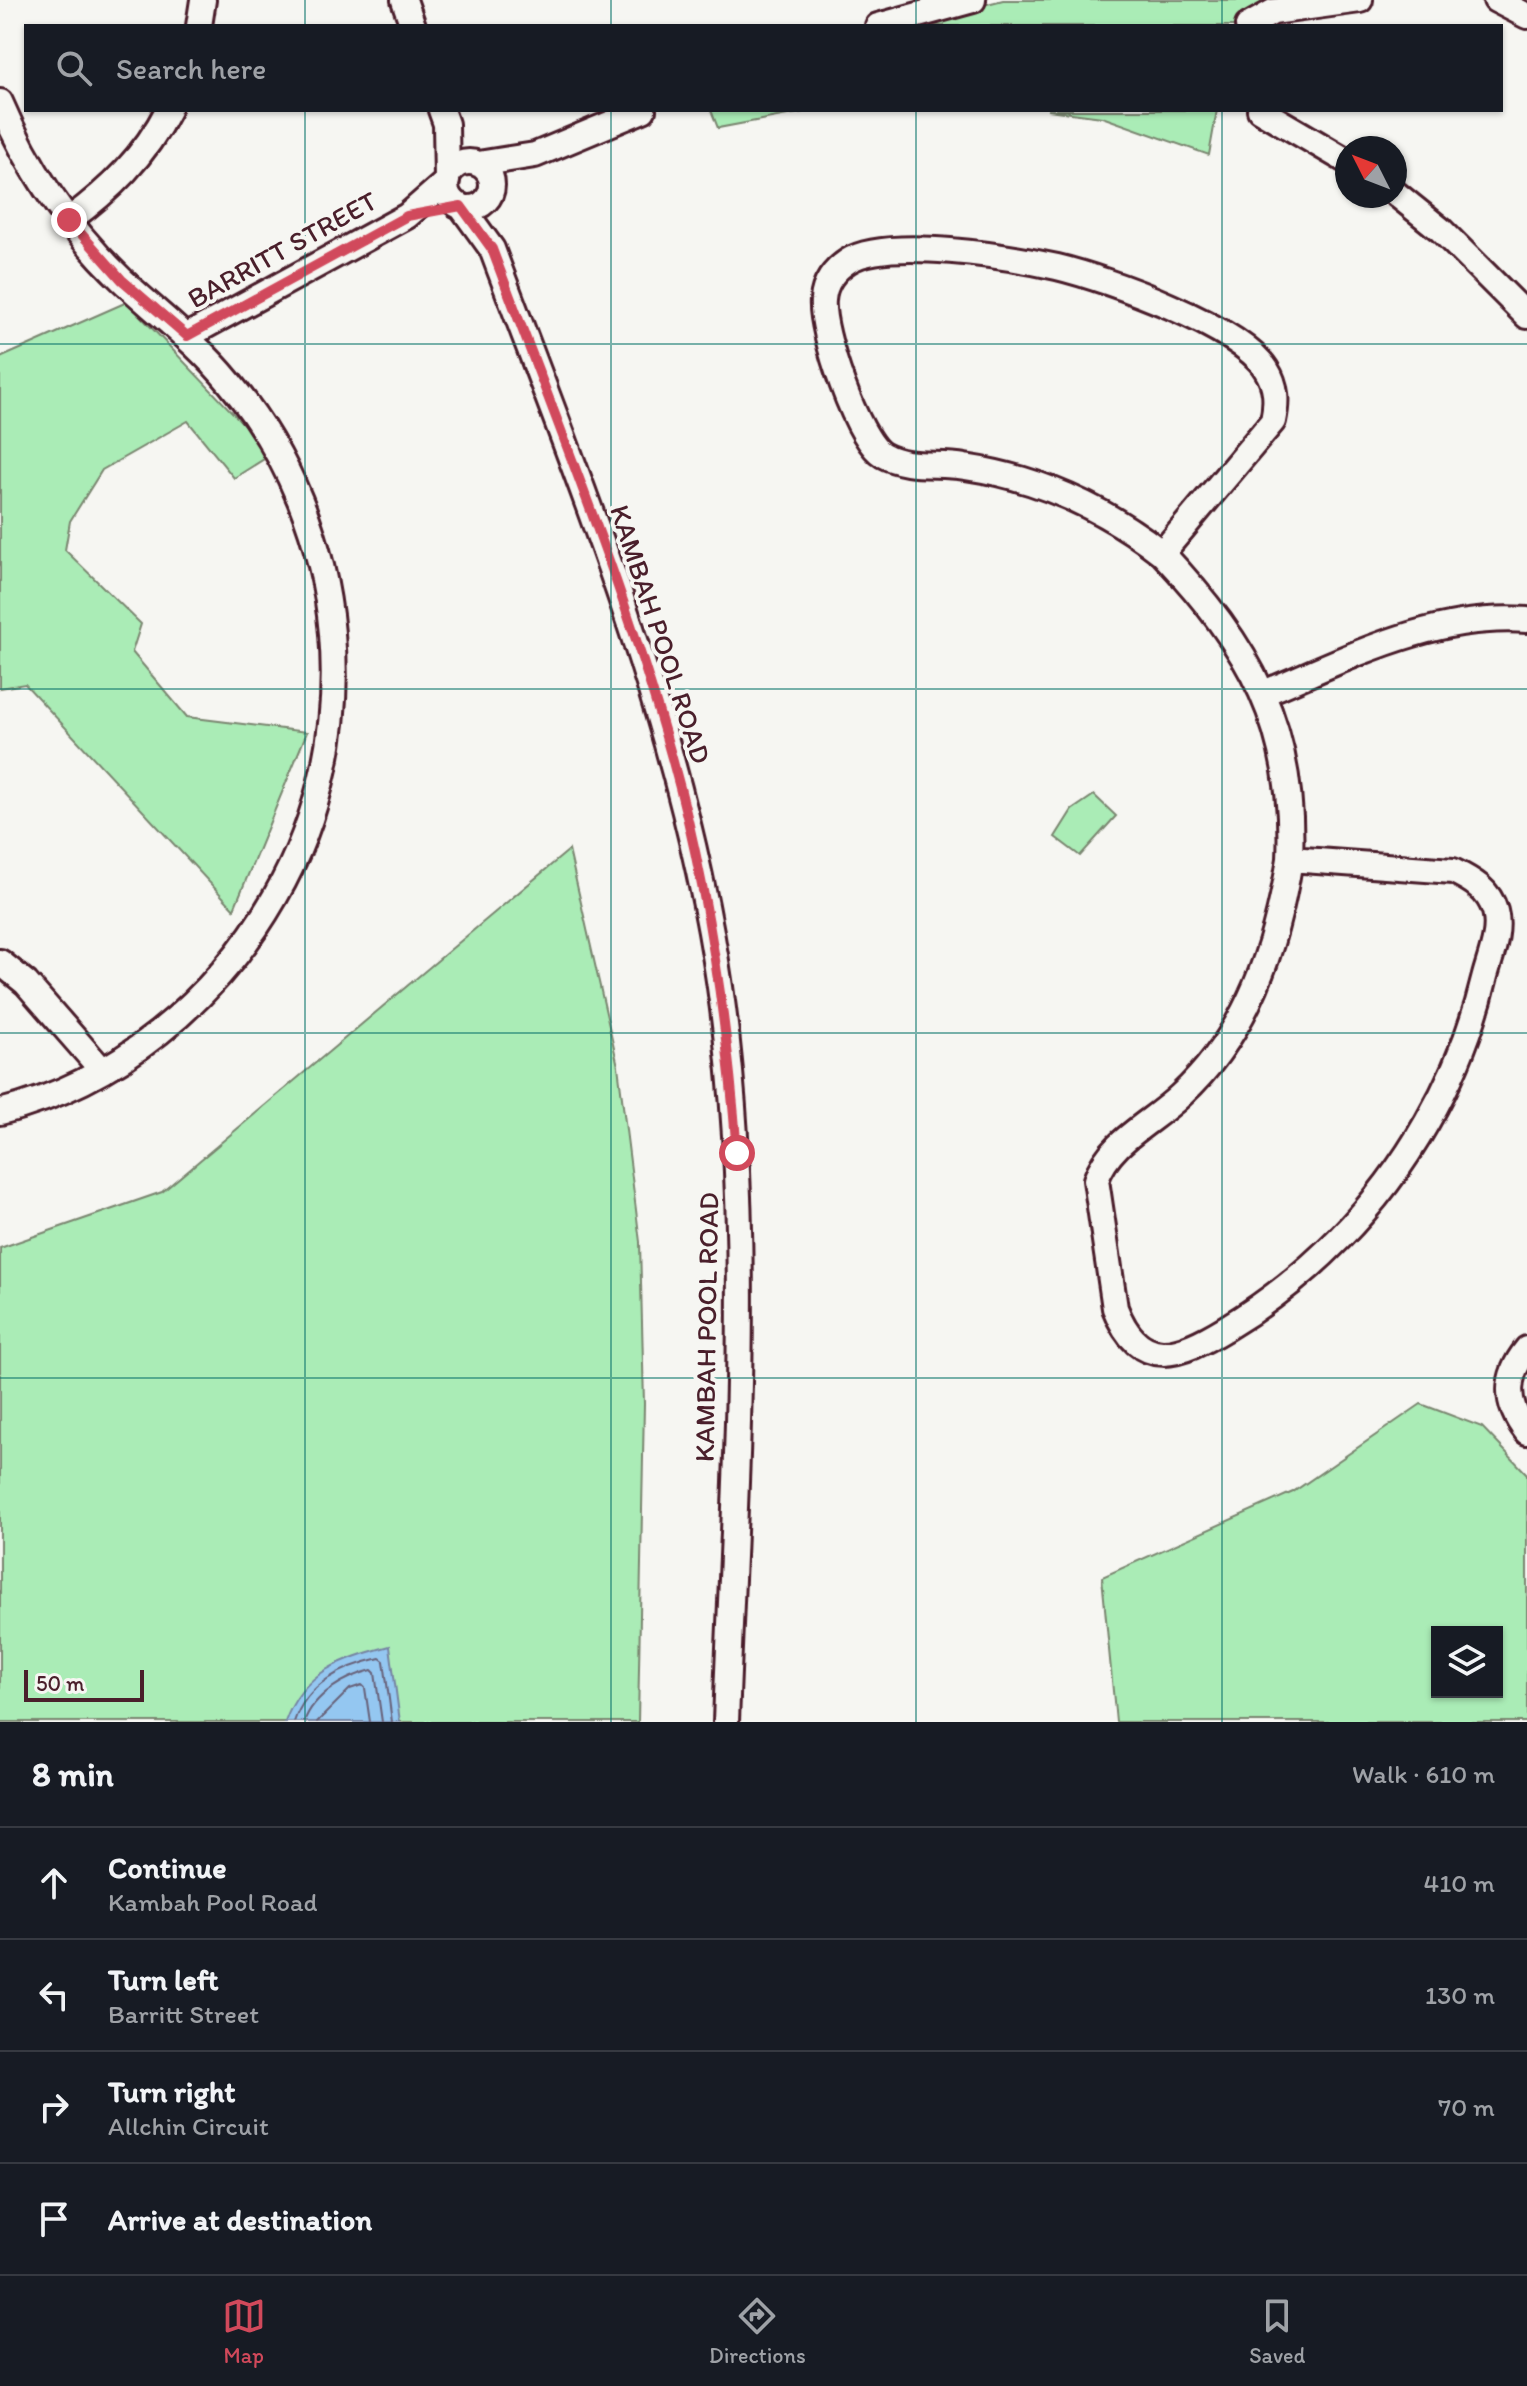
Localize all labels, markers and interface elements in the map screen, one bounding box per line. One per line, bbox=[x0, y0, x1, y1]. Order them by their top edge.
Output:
search box bbox=[24, 24, 1503, 112]
icon: search bbox=[52, 46, 96, 90]
text: Search here bbox=[116, 50, 266, 87]
north arrow bbox=[1335, 136, 1407, 208]
street label: BARRITT STREET bbox=[181, 183, 383, 315]
route end bbox=[51, 202, 87, 238]
street label: KAMBAH POOL ROAD bbox=[603, 500, 719, 768]
route start bbox=[719, 1135, 755, 1171]
street label: KAMBAH POOL ROAD bbox=[687, 1192, 725, 1462]
map controls bbox=[1431, 1626, 1503, 1698]
button: layers bbox=[1431, 1626, 1503, 1698]
scale bar bbox=[24, 1666, 144, 1702]
text: 50 m bbox=[36, 1670, 85, 1697]
text: 8 min bbox=[32, 1754, 114, 1795]
text: Walk · 610 m bbox=[1352, 1758, 1495, 1790]
text: Continue bbox=[108, 1849, 227, 1886]
icon: ahead bbox=[32, 1861, 76, 1905]
text: 410 m bbox=[1424, 1867, 1495, 1899]
text: Kambah Pool Road bbox=[108, 1886, 317, 1918]
text: Turn left bbox=[108, 1961, 219, 1998]
icon: left bbox=[32, 1973, 76, 2017]
text: 130 m bbox=[1425, 1979, 1495, 2011]
text: Barritt Street bbox=[108, 1998, 259, 2030]
text: Turn right bbox=[108, 2073, 236, 2110]
icon: right bbox=[32, 2085, 76, 2129]
text: 70 m bbox=[1438, 2091, 1495, 2123]
text: Allchin Circuit bbox=[108, 2110, 269, 2142]
icon: arrive bbox=[32, 2197, 76, 2241]
text: Arrive at destination bbox=[108, 2201, 372, 2238]
tab: Map bbox=[222, 2294, 266, 2369]
tab: Directions bbox=[709, 2294, 806, 2369]
tab: Saved bbox=[1249, 2294, 1305, 2369]

